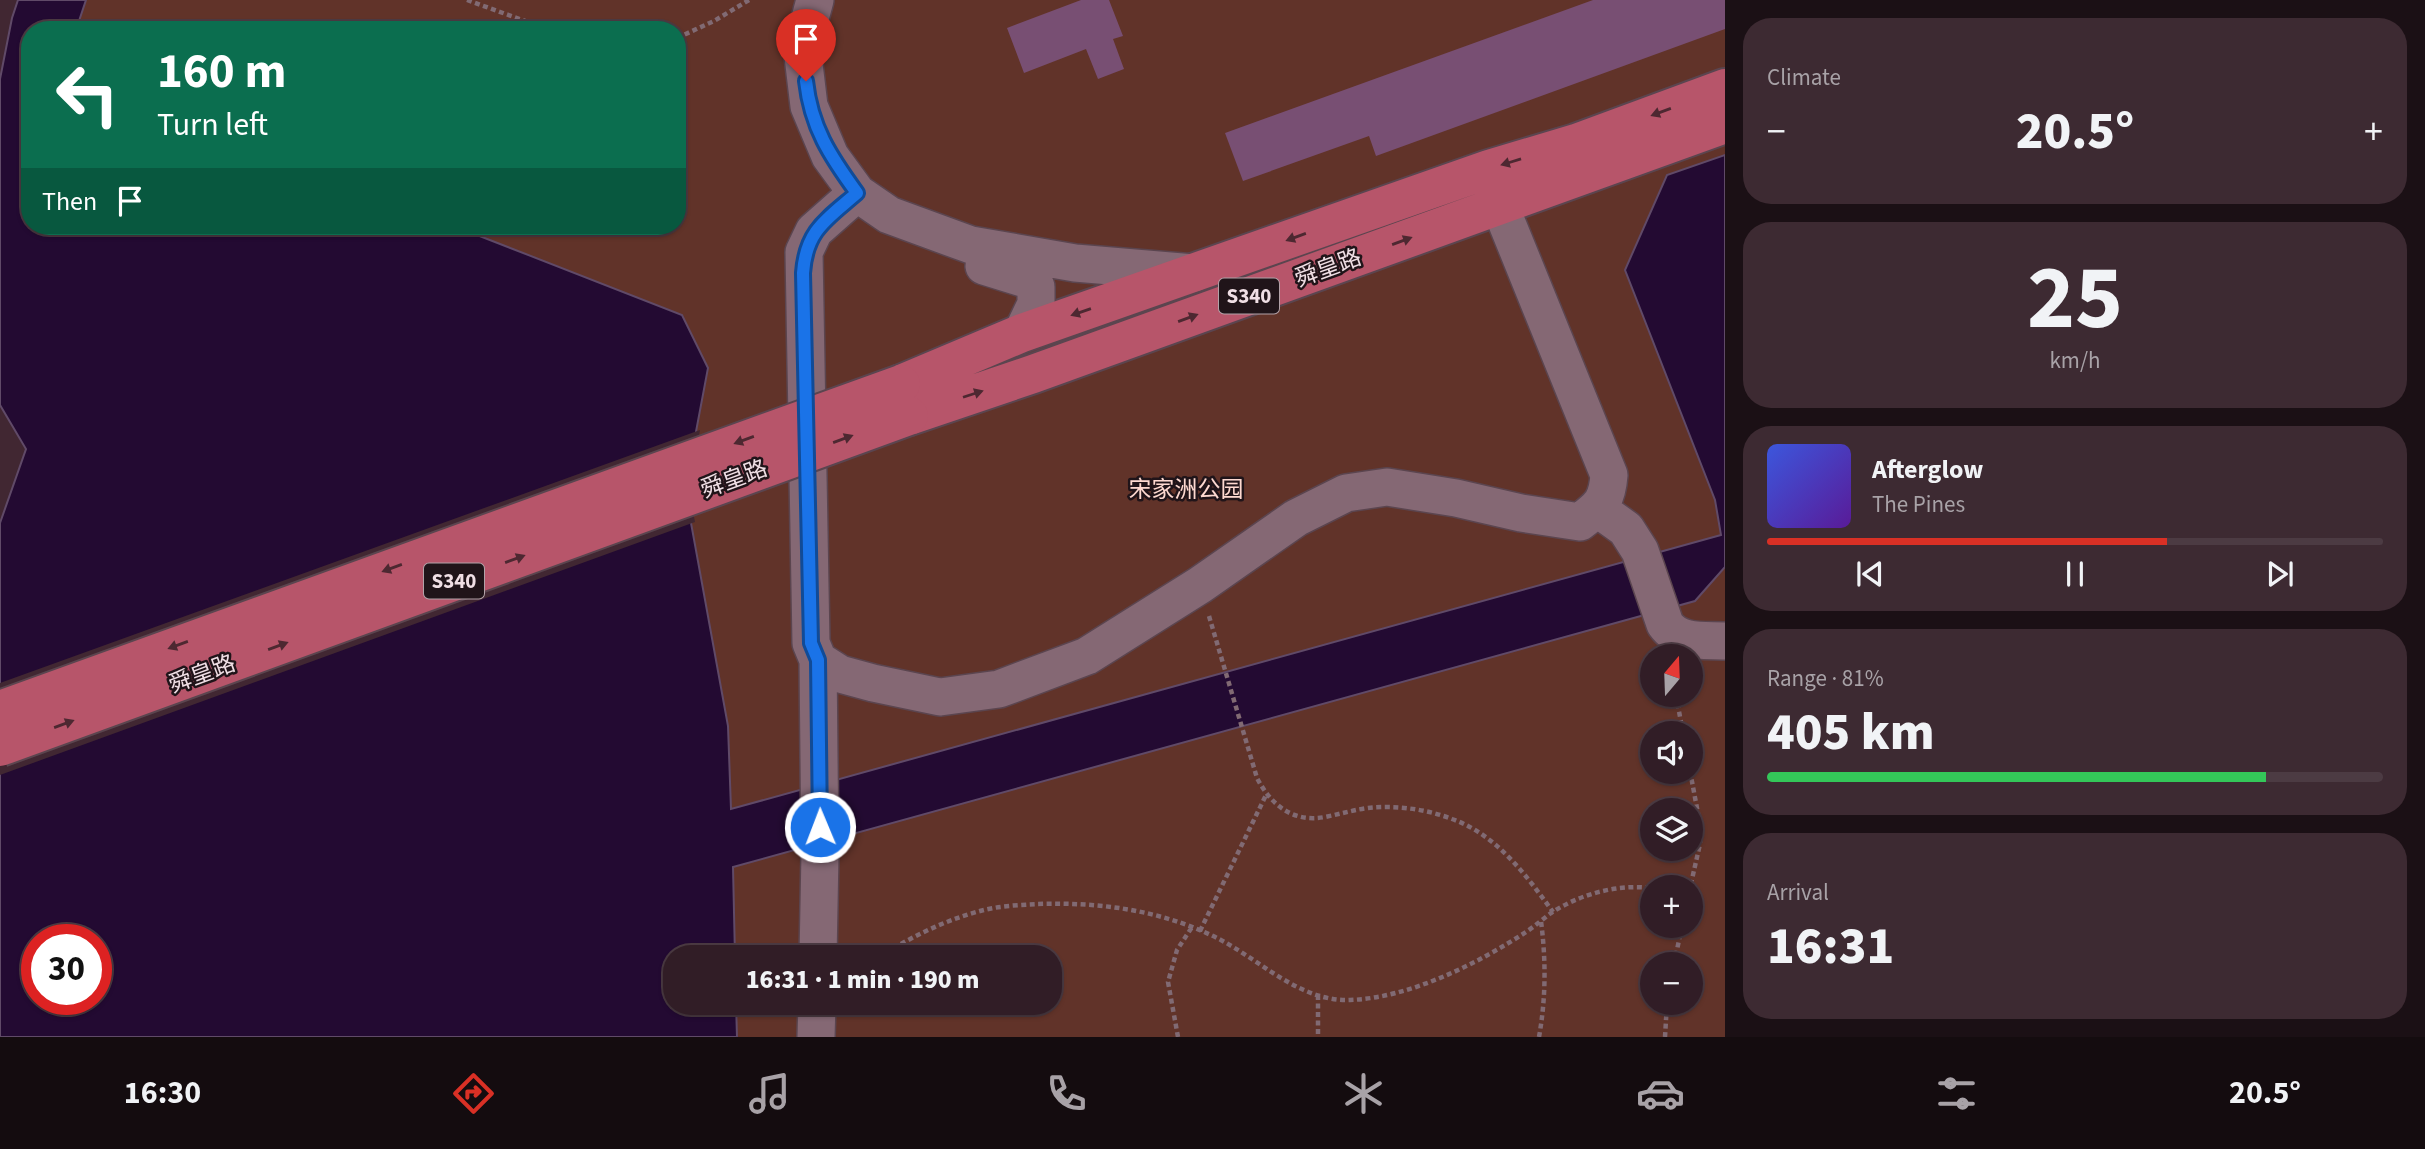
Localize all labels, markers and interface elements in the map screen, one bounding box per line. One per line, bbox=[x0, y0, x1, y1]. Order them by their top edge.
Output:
pin bbox=[776, 9, 836, 81]
icon: arrive bbox=[787, 20, 825, 58]
text: 160 m bbox=[157, 37, 286, 107]
icon: left bbox=[42, 49, 133, 140]
text: Climate bbox=[1767, 61, 1841, 94]
text: 20.5° bbox=[2016, 95, 2134, 169]
text: Turn left bbox=[157, 102, 268, 148]
text: − bbox=[1767, 105, 1786, 159]
text: + bbox=[2364, 105, 2383, 159]
one-way arrow bbox=[1650, 106, 1671, 117]
one-way arrow bbox=[1500, 158, 1521, 168]
icon: arrive bbox=[111, 182, 149, 220]
text: Then bbox=[42, 183, 97, 220]
one-way arrow bbox=[1285, 232, 1306, 243]
text: 25 bbox=[2027, 234, 2123, 363]
one-way arrow bbox=[1391, 235, 1412, 246]
street label: 舜皇路 bbox=[1290, 241, 1366, 295]
road number: S340 bbox=[1219, 278, 1279, 314]
one-way arrow bbox=[1070, 307, 1091, 318]
one-way arrow bbox=[1177, 313, 1198, 324]
text: km/h bbox=[2049, 344, 2101, 377]
one-way arrow bbox=[963, 388, 984, 399]
one-way arrow bbox=[833, 434, 854, 445]
one-way arrow bbox=[734, 435, 755, 446]
text: Afterglow bbox=[1872, 451, 1983, 488]
street label: 舜皇路 bbox=[696, 452, 772, 506]
park label: 宋家洲公园 bbox=[1129, 473, 1244, 506]
text: The Pines bbox=[1872, 488, 1965, 521]
one-way arrow bbox=[504, 554, 525, 565]
icon: previous bbox=[1851, 555, 1889, 593]
icon: pause bbox=[2056, 555, 2094, 593]
icon: next bbox=[2261, 555, 2299, 593]
one-way arrow bbox=[382, 562, 403, 573]
road number: S340 bbox=[424, 564, 484, 598]
one-way arrow bbox=[168, 640, 189, 651]
one-way arrow bbox=[267, 640, 288, 651]
north arrow bbox=[1640, 644, 1703, 707]
map controls bbox=[1640, 644, 1703, 1015]
street label: 舜皇路 bbox=[164, 647, 240, 701]
text: Range · 81% bbox=[1767, 662, 1884, 695]
text: 405 km bbox=[1767, 696, 1935, 770]
one-way arrow bbox=[54, 718, 75, 729]
button: sound bbox=[1640, 721, 1703, 784]
position arrow bbox=[783, 790, 857, 864]
button: layers bbox=[1640, 798, 1703, 861]
button: + bbox=[1640, 875, 1703, 938]
text: Arrival bbox=[1767, 876, 1829, 909]
text: 16:31 bbox=[1767, 910, 1894, 984]
speed limit sign: 30 bbox=[21, 924, 112, 1015]
button: − bbox=[1640, 952, 1703, 1015]
text: 16:31 · 1 min · 190 m bbox=[746, 961, 979, 998]
icon: directions bbox=[449, 1069, 498, 1118]
icon: music bbox=[745, 1069, 794, 1118]
icon: phone bbox=[1042, 1069, 1091, 1118]
icon: climate bbox=[1339, 1069, 1388, 1118]
icon: car bbox=[1636, 1069, 1685, 1118]
icon: filters bbox=[1932, 1069, 1981, 1118]
text: 16:30 bbox=[124, 1070, 201, 1116]
text: 20.5° bbox=[2229, 1070, 2301, 1116]

